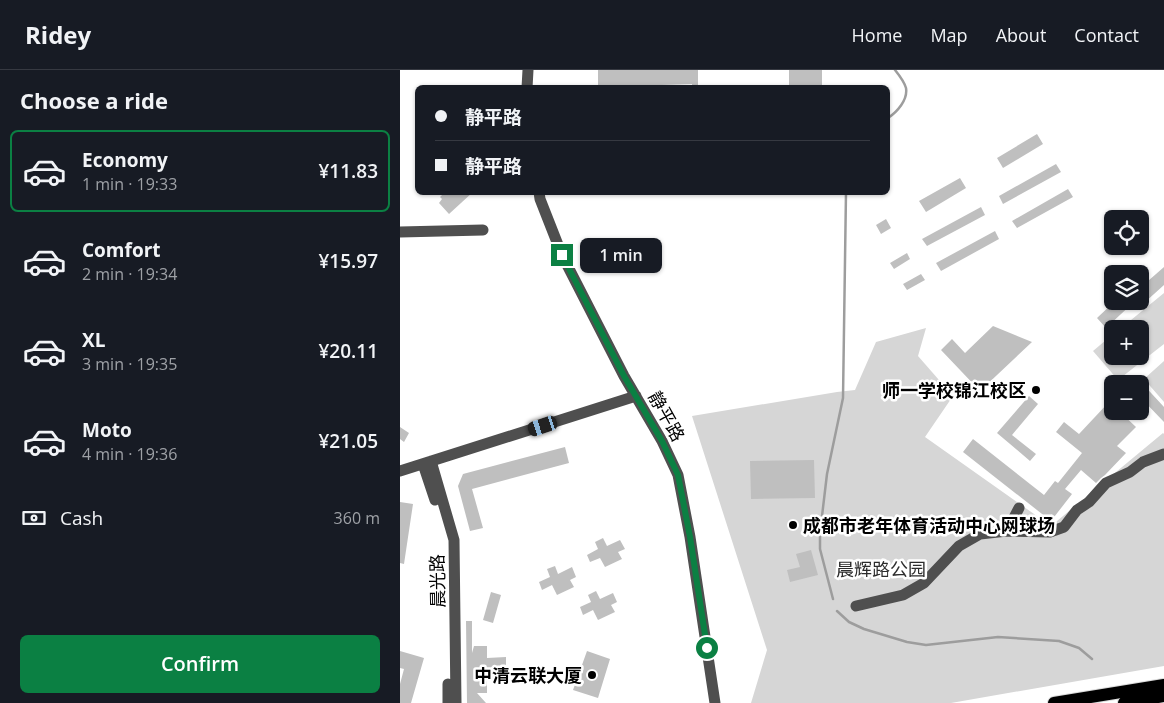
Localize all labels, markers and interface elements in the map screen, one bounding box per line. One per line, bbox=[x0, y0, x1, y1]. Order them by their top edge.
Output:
text: Ridey bbox=[25, 18, 91, 51]
text: Home bbox=[852, 23, 902, 47]
text: Map bbox=[930, 23, 968, 47]
text: About bbox=[996, 23, 1046, 47]
text: Contact bbox=[1074, 23, 1139, 47]
text: Choose a ride bbox=[20, 85, 168, 115]
text: 静平路 bbox=[465, 104, 522, 130]
text: Economy bbox=[82, 147, 168, 173]
icon: car bbox=[22, 149, 67, 194]
text: 静平路 bbox=[465, 153, 522, 179]
text: ¥11.83 bbox=[318, 158, 378, 184]
text: 1 min · 19:33 bbox=[82, 173, 177, 195]
map controls bbox=[1104, 210, 1149, 420]
button: locate bbox=[1104, 210, 1149, 255]
text: Comfort bbox=[82, 237, 161, 263]
callout: 1 min bbox=[580, 238, 662, 272]
icon: car bbox=[22, 239, 67, 284]
route end bbox=[551, 244, 573, 266]
text: 1 min bbox=[599, 244, 643, 266]
text: ¥15.97 bbox=[318, 248, 378, 274]
text: 2 min · 19:34 bbox=[82, 263, 177, 285]
button: layers bbox=[1104, 265, 1149, 310]
button: + bbox=[1104, 320, 1149, 365]
text: XL bbox=[82, 327, 105, 353]
icon: car bbox=[22, 329, 67, 374]
text: ¥20.11 bbox=[318, 338, 378, 364]
text: 3 min · 19:35 bbox=[82, 353, 177, 375]
button: − bbox=[1104, 375, 1149, 420]
place label: 师一学校锦江校区 bbox=[882, 378, 1026, 402]
marker: 师一学校锦江校区 bbox=[1030, 384, 1042, 396]
street label: 静平路 bbox=[643, 387, 691, 445]
car bbox=[526, 414, 559, 438]
text: Moto bbox=[82, 417, 132, 443]
icon: car bbox=[22, 419, 67, 464]
text: ¥21.05 bbox=[318, 428, 378, 454]
text: 4 min · 19:36 bbox=[82, 443, 177, 465]
icon: cash bbox=[20, 504, 48, 532]
text: Cash bbox=[60, 505, 103, 531]
text: 360 m bbox=[334, 507, 380, 529]
place label: 成都市老年体育活动中心网球场 bbox=[803, 513, 1055, 537]
marker: 成都市老年体育活动中心网球场 bbox=[787, 519, 799, 531]
street label: 晨光路 bbox=[425, 554, 449, 608]
park label: 晨辉路公园 bbox=[836, 557, 926, 581]
button: Confirm bbox=[20, 635, 380, 693]
route start bbox=[696, 637, 718, 659]
place label: 中清云联大厦 bbox=[474, 663, 582, 687]
marker: 中清云联大厦 bbox=[586, 669, 598, 681]

